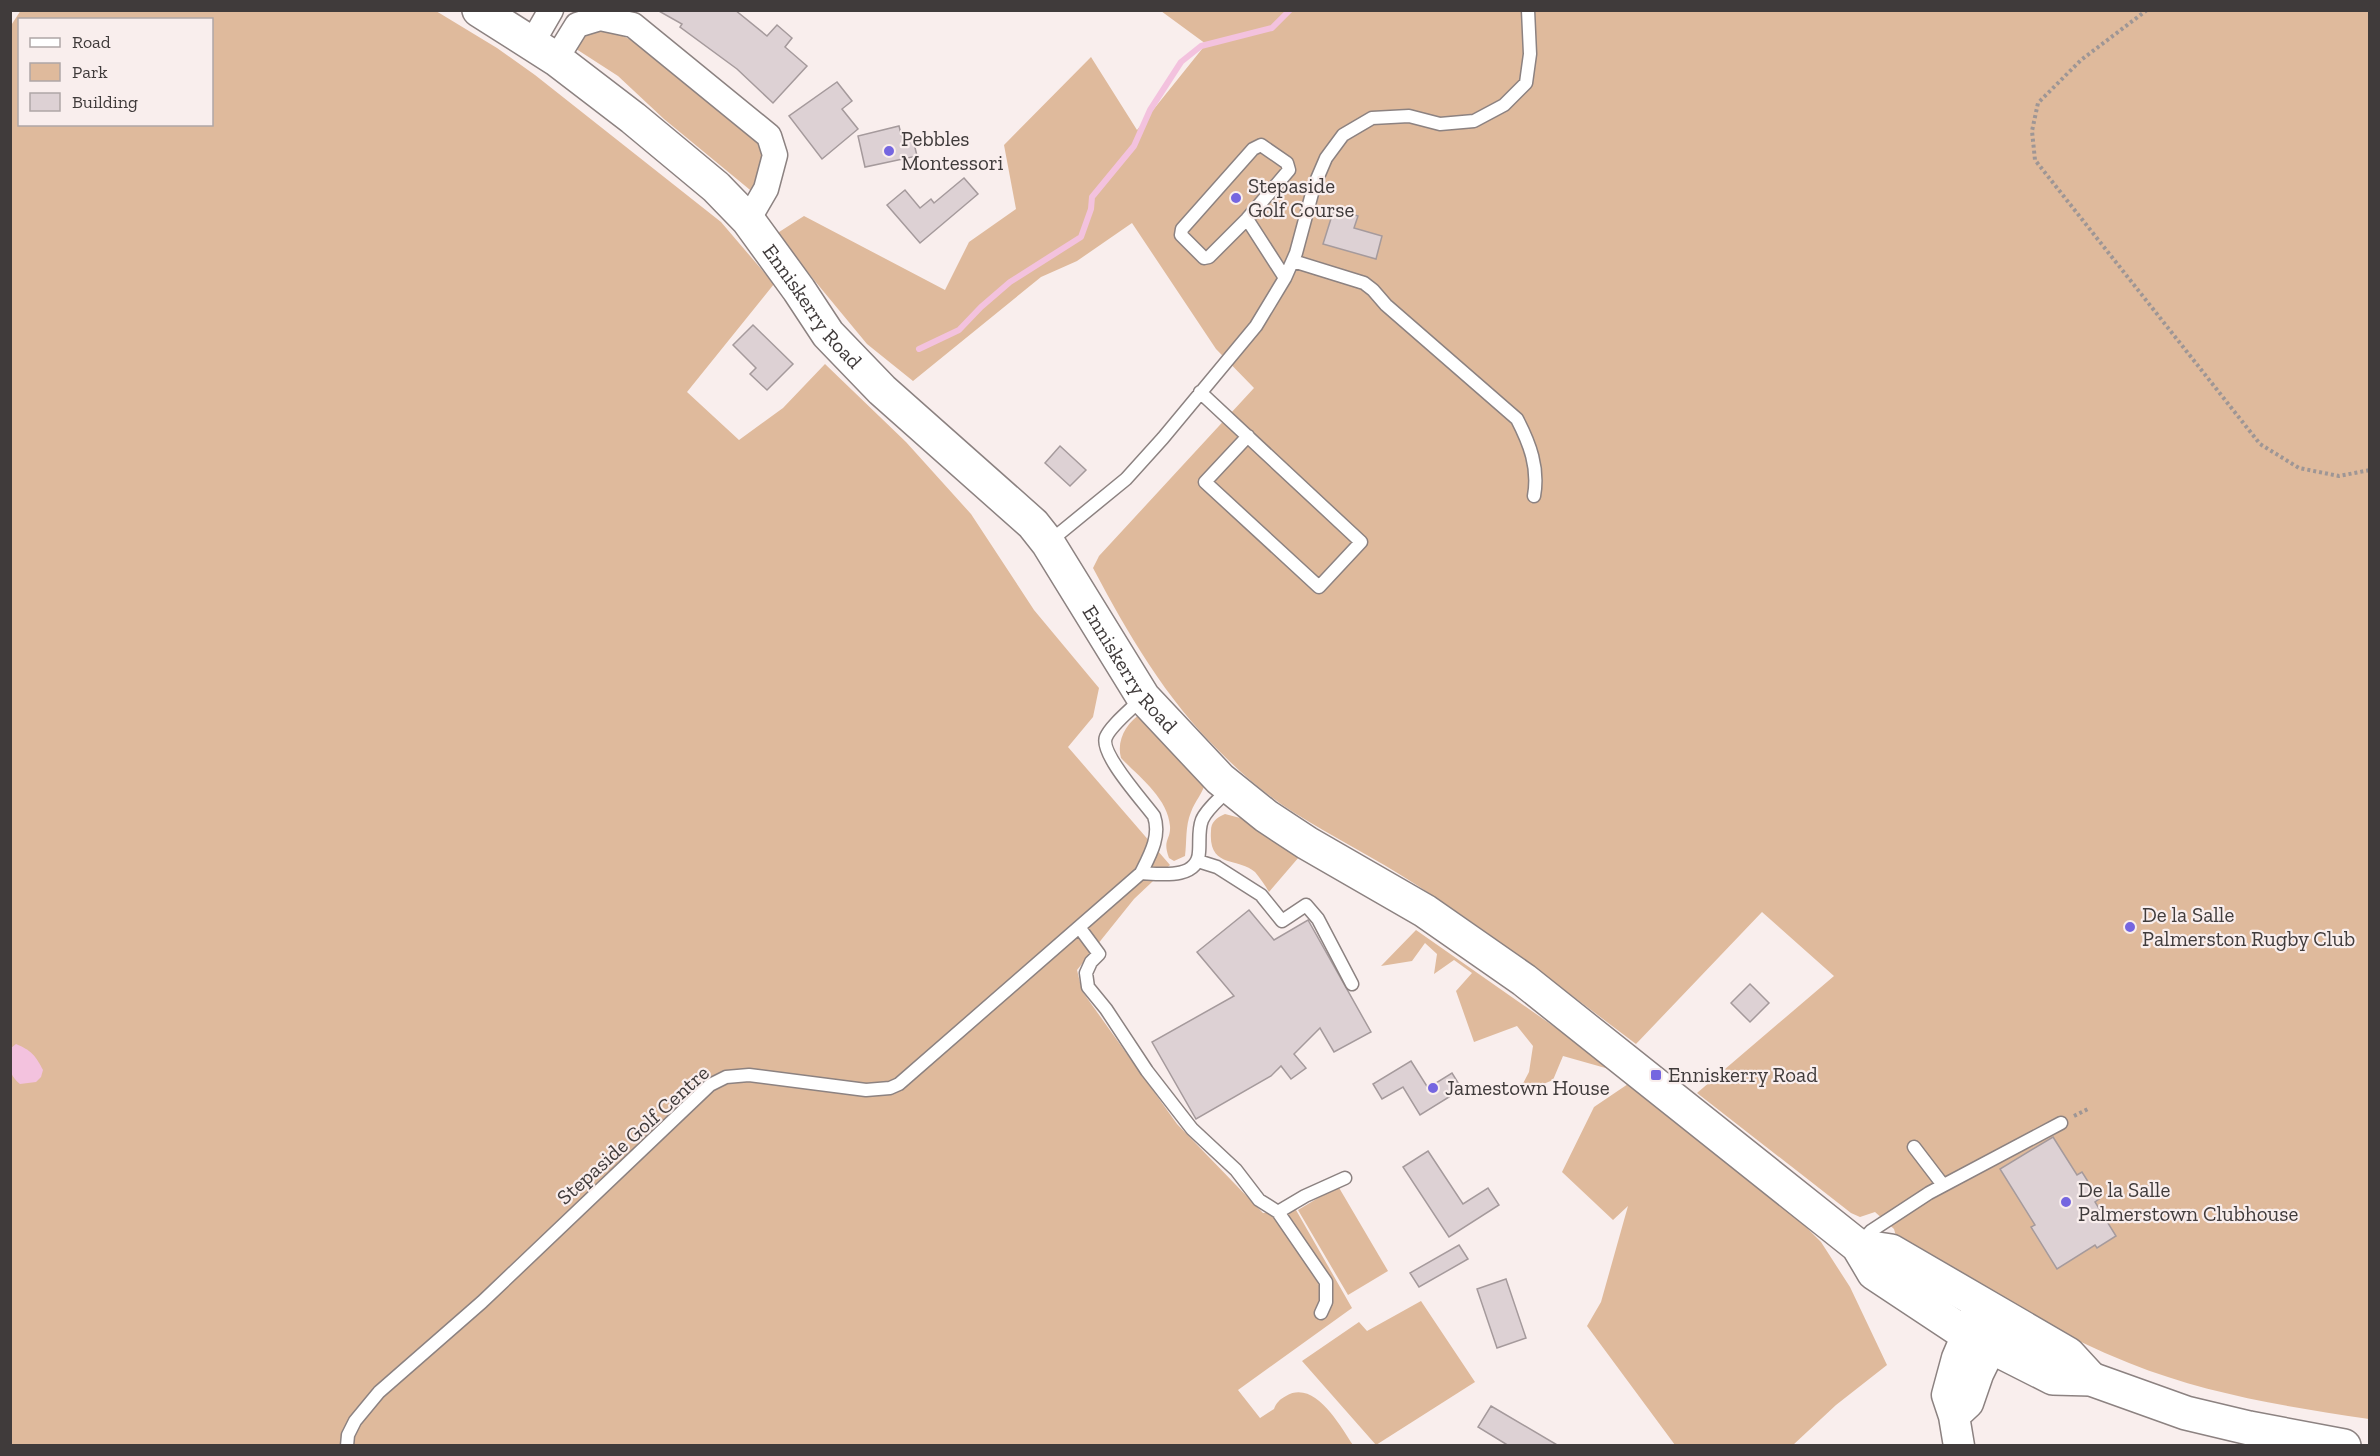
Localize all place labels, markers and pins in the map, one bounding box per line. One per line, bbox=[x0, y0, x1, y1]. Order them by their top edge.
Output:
place label: Pebbles Montessori bbox=[901, 126, 1003, 175]
marker: Pebbles Montessori bbox=[882, 144, 896, 158]
place label: Stepaside Golf Course bbox=[1248, 173, 1354, 222]
marker: Stepaside Golf Course bbox=[1229, 191, 1243, 205]
place label: De la Salle Palmerston Rugby Club bbox=[2142, 902, 2355, 951]
marker: De la Salle Palmerston Rugby Club bbox=[2123, 920, 2137, 934]
place label: Enniskerry Road bbox=[1668, 1062, 1818, 1087]
marker: Enniskerry Road bbox=[1649, 1068, 1663, 1082]
place label: Jamestown House bbox=[1445, 1075, 1610, 1100]
marker: Jamestown House bbox=[1426, 1081, 1440, 1095]
place label: De la Salle Palmerstown Clubhouse bbox=[2078, 1177, 2299, 1226]
marker: De la Salle Palmerstown Clubhouse bbox=[2059, 1195, 2073, 1209]

